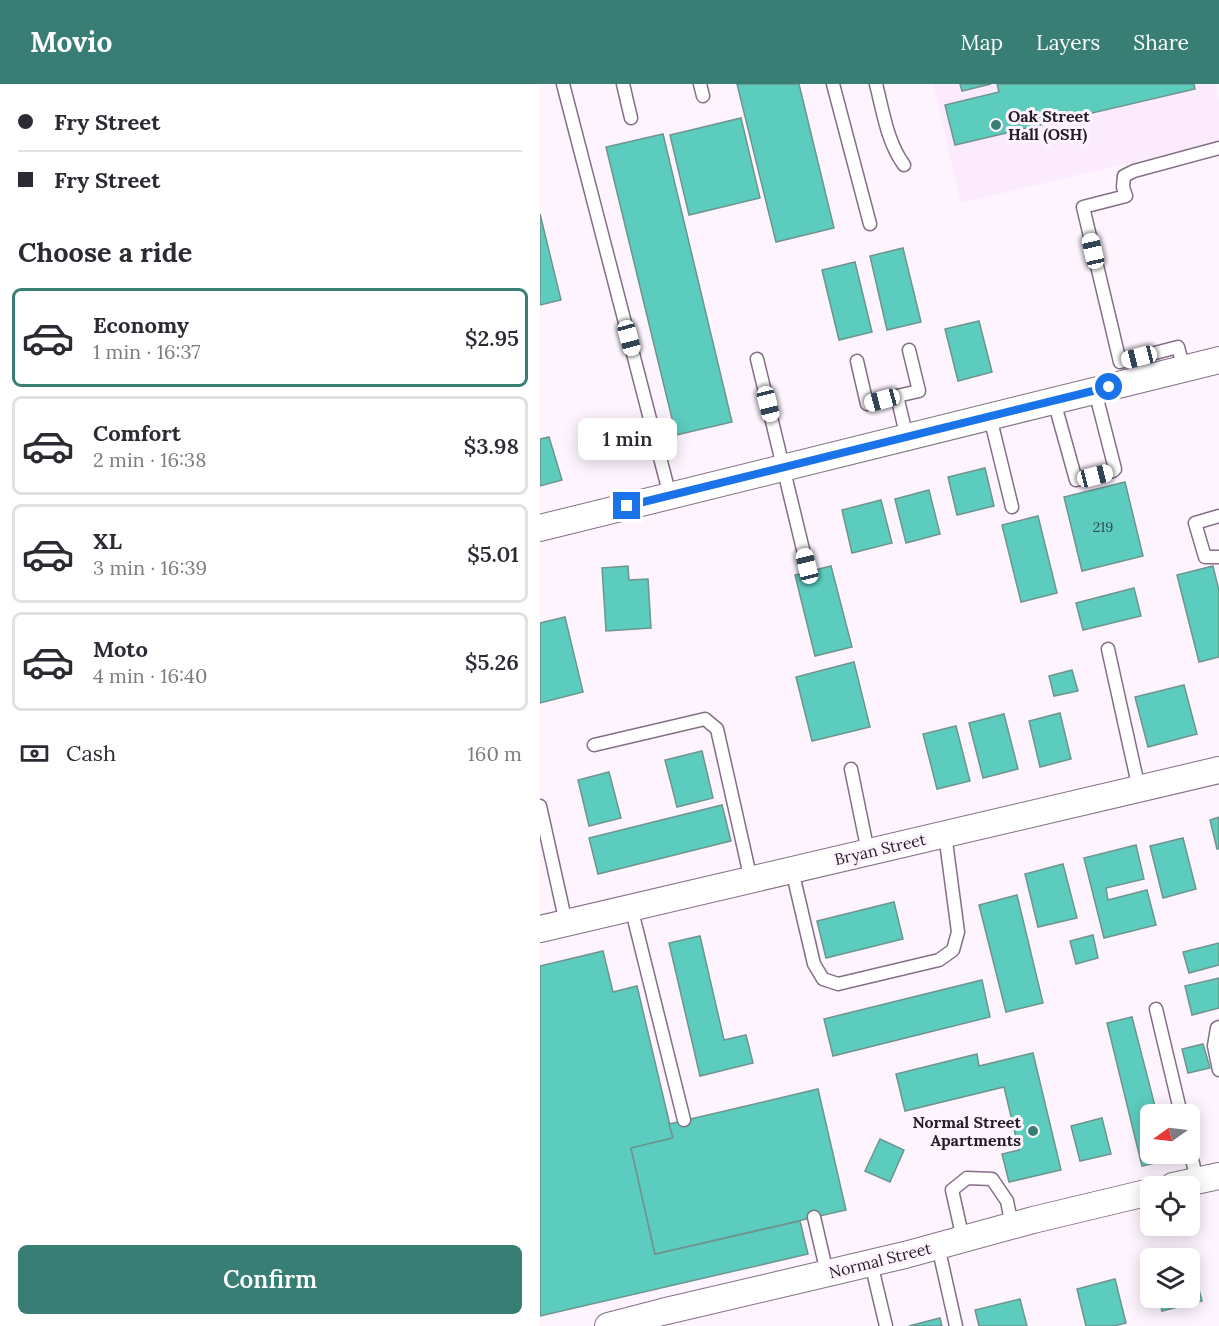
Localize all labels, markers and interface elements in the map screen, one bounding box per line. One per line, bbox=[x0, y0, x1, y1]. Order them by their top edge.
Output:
text: Movio bbox=[30, 24, 112, 60]
text: Map bbox=[960, 29, 1003, 56]
text: Layers bbox=[1036, 29, 1100, 56]
text: Share bbox=[1133, 29, 1189, 56]
place label: Oak Street Hall (OSH) bbox=[1008, 106, 1090, 145]
text: Fry Street bbox=[54, 108, 160, 136]
marker: Oak Street Hall (OSH) bbox=[989, 118, 1003, 132]
text: Fry Street bbox=[54, 166, 160, 194]
car bbox=[1080, 231, 1106, 271]
text: Choose a ride bbox=[18, 235, 192, 269]
icon: car bbox=[21, 311, 75, 365]
text: Economy bbox=[93, 311, 189, 339]
car bbox=[616, 318, 642, 358]
text: $2.95 bbox=[465, 324, 519, 352]
text: 1 min · 16:37 bbox=[93, 339, 200, 364]
car bbox=[1119, 344, 1159, 370]
route start bbox=[1095, 373, 1122, 400]
car bbox=[755, 384, 781, 424]
car bbox=[862, 387, 902, 413]
icon: car bbox=[21, 419, 75, 473]
text: Comfort bbox=[93, 419, 181, 447]
callout: 1 min bbox=[578, 419, 676, 461]
text: 1 min bbox=[602, 426, 653, 451]
text: $3.98 bbox=[464, 432, 519, 460]
text: 2 min · 16:38 bbox=[93, 447, 206, 472]
car bbox=[1075, 463, 1115, 489]
route end bbox=[613, 492, 640, 519]
house number: 219 bbox=[1093, 518, 1113, 536]
icon: car bbox=[21, 527, 75, 581]
text: XL bbox=[93, 527, 122, 555]
text: $5.01 bbox=[467, 540, 519, 568]
car bbox=[794, 546, 820, 586]
text: 3 min · 16:39 bbox=[93, 555, 207, 580]
icon: car bbox=[21, 635, 75, 689]
text: Moto bbox=[93, 635, 148, 663]
text: $5.26 bbox=[465, 648, 519, 676]
text: 4 min · 16:40 bbox=[93, 663, 207, 688]
icon: cash bbox=[18, 737, 51, 770]
text: Cash bbox=[66, 739, 116, 767]
text: 160 m bbox=[468, 741, 522, 766]
street label: Bryan Street bbox=[832, 829, 928, 869]
north arrow bbox=[1140, 1104, 1200, 1164]
map controls bbox=[1140, 1104, 1200, 1308]
place label: Normal Street Apartments bbox=[913, 1112, 1021, 1150]
marker: Normal Street Apartments bbox=[1026, 1124, 1040, 1138]
button: locate bbox=[1140, 1176, 1200, 1236]
street label: Normal Street bbox=[827, 1237, 934, 1282]
button: Confirm bbox=[18, 1245, 522, 1314]
button: layers bbox=[1140, 1248, 1200, 1308]

